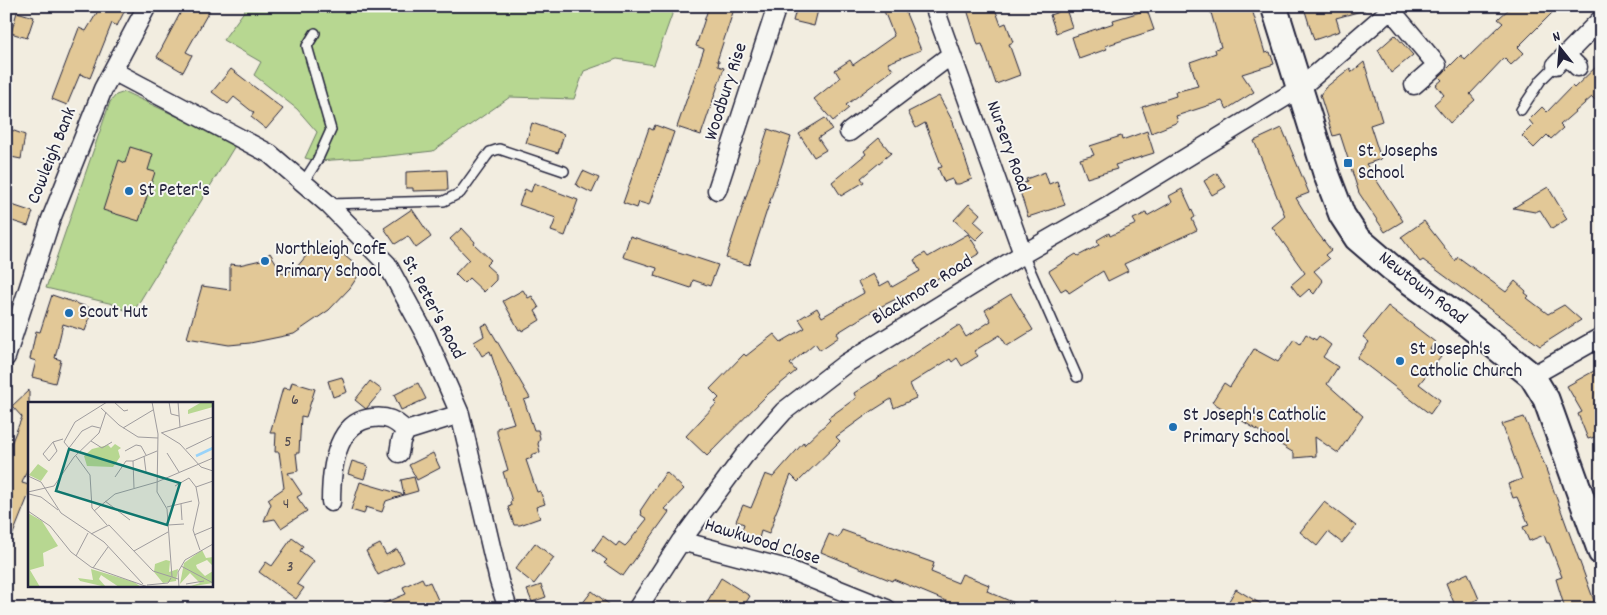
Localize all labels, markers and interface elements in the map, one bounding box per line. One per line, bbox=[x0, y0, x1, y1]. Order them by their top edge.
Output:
north arrow bbox=[1534, 22, 1584, 72]
text: N bbox=[1551, 27, 1563, 48]
street label: Woodbury Rise bbox=[699, 40, 755, 144]
street label: Nursery Road bbox=[978, 97, 1036, 197]
street label: Cowleigh Bank bbox=[21, 103, 85, 208]
place label: St. Josephs School bbox=[1358, 139, 1438, 188]
marker: St. Josephs School bbox=[1342, 157, 1354, 169]
place label: St Peter's bbox=[139, 178, 210, 205]
marker: St Peter's bbox=[123, 185, 135, 197]
place label: Northleigh CofE Primary School bbox=[275, 237, 387, 286]
street label: Newtown Road bbox=[1372, 246, 1472, 332]
street label: Blackmore Road bbox=[867, 249, 979, 333]
street label: St. Peter's Road bbox=[393, 251, 471, 365]
marker: Northleigh CofE Primary School bbox=[259, 255, 271, 267]
place label: Scout Hut bbox=[79, 300, 148, 327]
marker: Scout Hut bbox=[63, 307, 75, 319]
place label: St Joseph's Catholic Church bbox=[1410, 337, 1522, 386]
marker: St Joseph's Catholic Church bbox=[1394, 355, 1406, 367]
house number: 6 bbox=[291, 389, 299, 412]
inset map bbox=[28, 402, 212, 588]
place label: St Joseph's Catholic Primary School bbox=[1183, 403, 1326, 452]
marker: St Joseph's Catholic Primary School bbox=[1167, 421, 1179, 433]
house number: 5 bbox=[284, 431, 292, 454]
house number: 4 bbox=[283, 493, 289, 516]
street label: Hawkwood Close bbox=[701, 513, 823, 573]
house number: 3 bbox=[286, 556, 294, 579]

